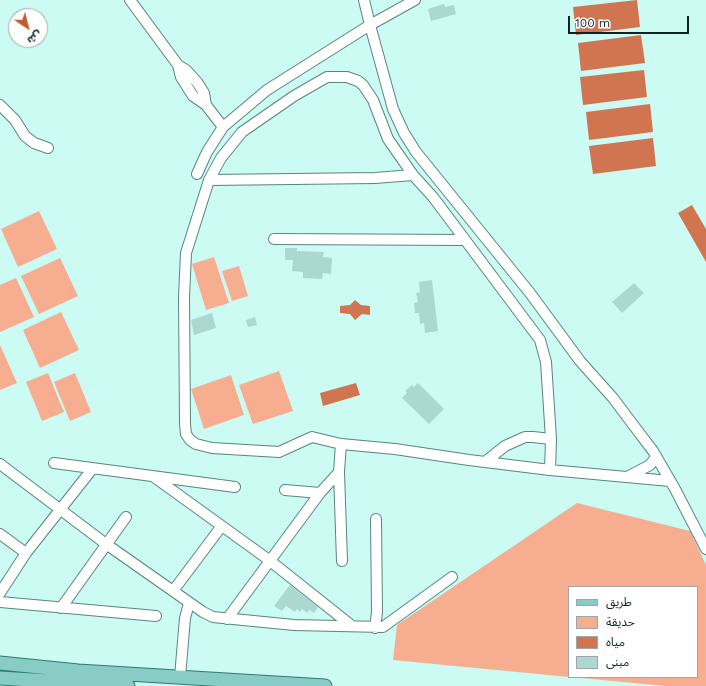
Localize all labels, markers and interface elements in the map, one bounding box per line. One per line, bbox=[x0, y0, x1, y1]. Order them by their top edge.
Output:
north arrow bbox=[8, 8, 48, 48]
scale bar bbox=[570, 8, 691, 34]
text: 100 m bbox=[575, 16, 610, 30]
text: ش bbox=[25, 28, 45, 47]
legend bbox=[568, 586, 698, 678]
text: طريق bbox=[606, 595, 632, 609]
text: حديقة bbox=[606, 615, 635, 629]
text: مياه bbox=[606, 635, 625, 649]
text: مبنى bbox=[606, 655, 629, 669]

